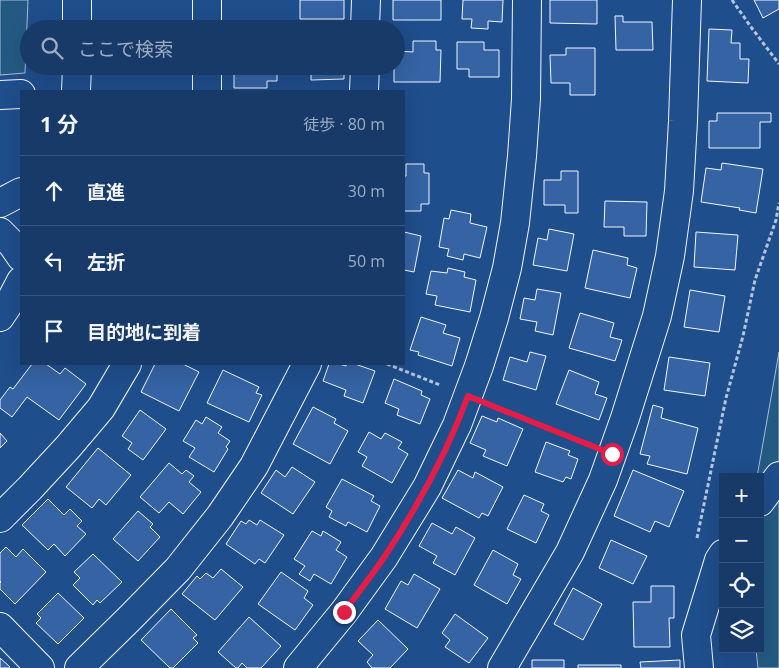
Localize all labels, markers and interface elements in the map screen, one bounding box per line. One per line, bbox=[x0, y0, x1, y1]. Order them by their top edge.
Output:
search box bbox=[20, 20, 405, 75]
icon: search bbox=[38, 34, 66, 62]
text: ここで検索 bbox=[78, 36, 173, 62]
text: 1 分 bbox=[40, 110, 78, 138]
text: 徒歩 · 80 m bbox=[303, 113, 385, 135]
icon: ahead bbox=[40, 177, 68, 205]
text: 直進 bbox=[87, 179, 125, 205]
text: 30 m bbox=[348, 180, 385, 202]
icon: left bbox=[40, 247, 68, 275]
text: 左折 bbox=[87, 249, 125, 275]
text: 50 m bbox=[348, 250, 385, 272]
icon: arrive bbox=[40, 317, 68, 345]
text: 目的地に到着 bbox=[87, 319, 201, 345]
route start bbox=[601, 443, 624, 466]
map controls bbox=[719, 473, 764, 653]
button: + bbox=[719, 473, 764, 518]
button: − bbox=[719, 518, 764, 563]
button: locate bbox=[719, 563, 764, 608]
route end bbox=[333, 601, 356, 624]
button: layers bbox=[719, 608, 764, 653]

